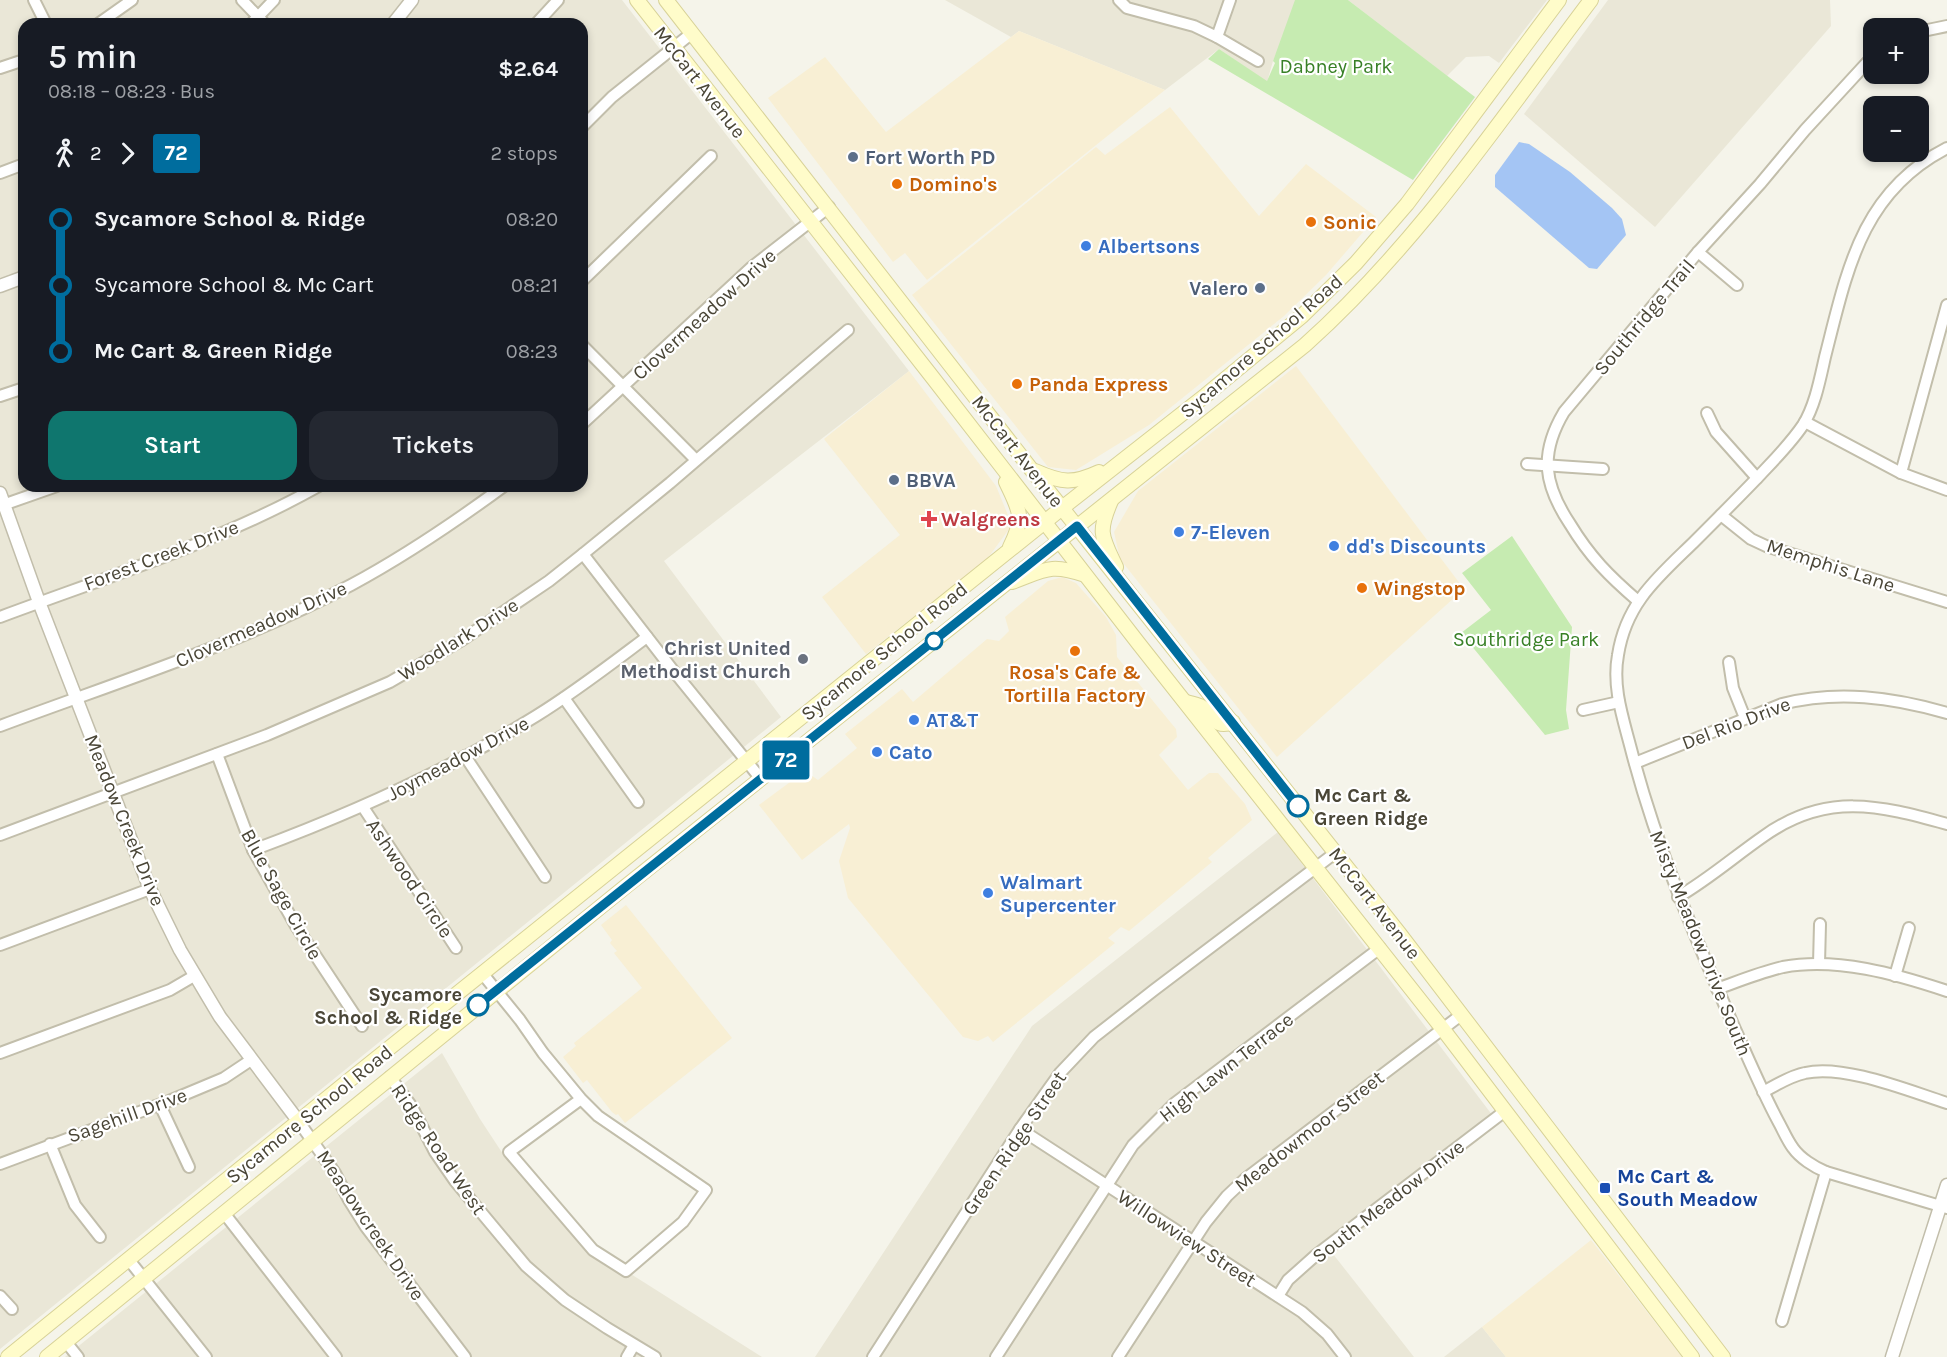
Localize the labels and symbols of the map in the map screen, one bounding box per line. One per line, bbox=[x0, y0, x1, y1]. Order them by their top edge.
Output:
street label: McCart Avenue bbox=[649, 22, 750, 143]
park label: Dabney Park bbox=[1279, 55, 1393, 78]
place label: Fort Worth PD bbox=[865, 146, 995, 169]
marker: Fort Worth PD bbox=[846, 150, 860, 164]
place label: Domino's bbox=[909, 173, 998, 196]
marker: Domino's bbox=[890, 177, 904, 191]
place label: Sonic bbox=[1323, 211, 1377, 234]
marker: Sonic bbox=[1304, 215, 1318, 229]
place label: Albertsons bbox=[1098, 235, 1200, 258]
marker: Albertsons bbox=[1079, 239, 1093, 253]
street label: Clovermeadow Drive bbox=[628, 244, 781, 385]
street label: Southridge Trail bbox=[1589, 255, 1700, 380]
street label: Sycamore School Road bbox=[1176, 270, 1347, 423]
place label: Valero bbox=[1189, 277, 1248, 300]
marker: Valero bbox=[1253, 281, 1267, 295]
place label: Panda Express bbox=[1029, 373, 1168, 396]
marker: Panda Express bbox=[1010, 377, 1024, 391]
street label: McCart Avenue bbox=[967, 391, 1068, 512]
place label: BBVA bbox=[906, 469, 956, 492]
marker: BBVA bbox=[887, 473, 901, 487]
place label: Walgreens bbox=[941, 508, 1041, 531]
marker: Walgreens bbox=[922, 512, 936, 526]
street label: Forest Creek Drive bbox=[81, 515, 242, 596]
place label: 7-Eleven bbox=[1191, 521, 1270, 544]
marker: 7-Eleven bbox=[1172, 525, 1186, 539]
street label: Memphis Lane bbox=[1764, 534, 1898, 597]
place label: dd's Discounts bbox=[1346, 535, 1486, 558]
marker: dd's Discounts bbox=[1327, 539, 1341, 553]
street label: Clovermeadow Drive bbox=[172, 576, 350, 673]
street label: Sycamore School Road bbox=[797, 577, 972, 726]
place label: Wingstop bbox=[1374, 577, 1466, 600]
marker: Wingstop bbox=[1355, 581, 1369, 595]
street label: Woodlark Drive bbox=[394, 593, 523, 686]
park label: Southridge Park bbox=[1453, 628, 1599, 651]
unlabelled marker bbox=[925, 632, 943, 650]
place label: Christ United Methodist Church bbox=[620, 637, 791, 683]
marker: Rosa's Cafe & Tortilla Factory bbox=[1068, 644, 1082, 658]
marker: Christ United Methodist Church bbox=[796, 652, 810, 666]
place label: Rosa's Cafe & Tortilla Factory bbox=[1004, 661, 1146, 707]
street label: Del Rio Drive bbox=[1679, 692, 1794, 755]
place label: AT&T bbox=[926, 709, 979, 732]
street label: Joymeadow Drive bbox=[384, 711, 533, 805]
marker: AT&T bbox=[907, 713, 921, 727]
street label: Meadow Creek Drive bbox=[80, 731, 169, 909]
line badge: 72 bbox=[759, 740, 813, 780]
place label: Cato bbox=[889, 741, 933, 764]
marker: Cato bbox=[870, 745, 884, 759]
place label: Mc Cart & Green Ridge bbox=[1314, 784, 1428, 830]
marker: Mc Cart & Green Ridge bbox=[1287, 795, 1309, 817]
street label: Ashwood Circle bbox=[361, 814, 458, 942]
street label: Blue Sage Circle bbox=[236, 825, 327, 964]
street label: Misty Meadow Drive South bbox=[1645, 827, 1756, 1059]
street label: McCart Avenue bbox=[1324, 843, 1425, 964]
place label: Walmart Supercenter bbox=[1000, 871, 1116, 917]
marker: Walmart Supercenter bbox=[981, 886, 995, 900]
place label: Sycamore School & Ridge bbox=[314, 983, 462, 1029]
marker: Sycamore School & Ridge bbox=[467, 994, 489, 1016]
street label: High Lawn Terrace bbox=[1155, 1008, 1298, 1127]
street label: Sycamore School Road bbox=[222, 1040, 397, 1189]
street label: Meadowmoor Street bbox=[1230, 1066, 1389, 1197]
street label: Green Ridge Street bbox=[958, 1067, 1071, 1220]
street label: Ridge Road West bbox=[386, 1080, 491, 1219]
street label: Sagehill Drive bbox=[64, 1083, 190, 1148]
street label: South Meadow Drive bbox=[1308, 1135, 1469, 1268]
street label: Meadowcreek Drive bbox=[312, 1146, 429, 1305]
place label: Mc Cart & South Meadow bbox=[1617, 1165, 1758, 1211]
marker: Mc Cart & South Meadow bbox=[1598, 1181, 1612, 1195]
street label: Willowview Street bbox=[1113, 1185, 1261, 1292]

